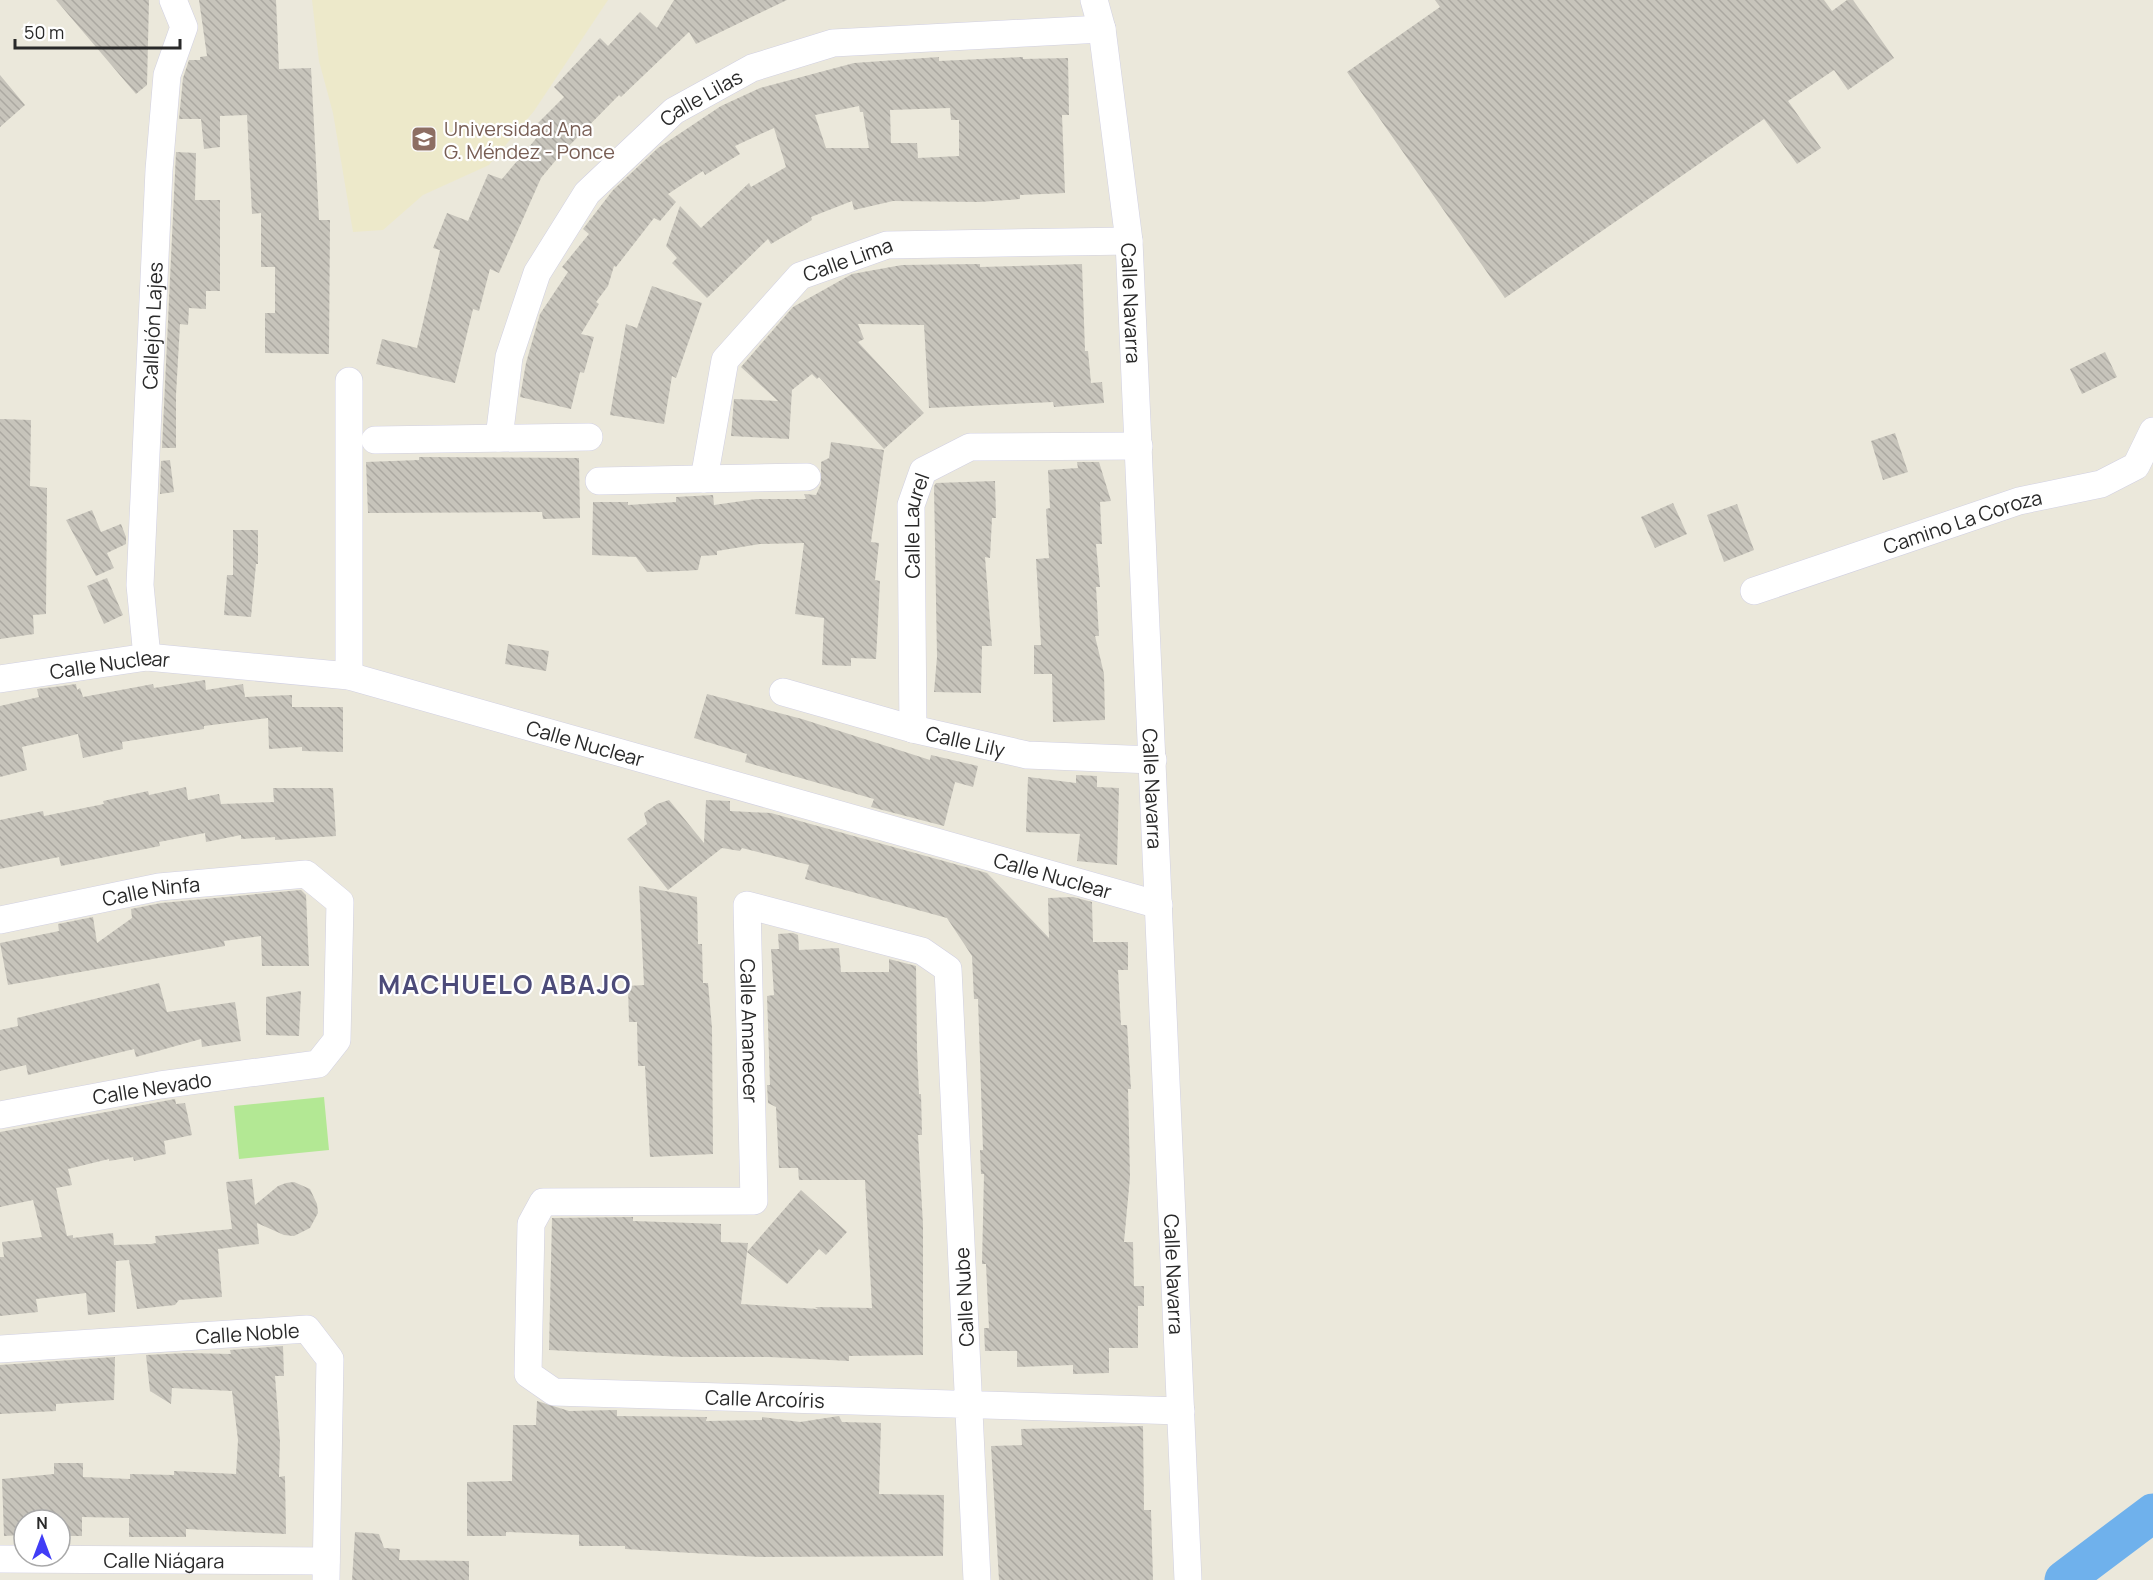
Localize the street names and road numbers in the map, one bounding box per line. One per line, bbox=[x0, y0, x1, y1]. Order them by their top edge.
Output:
street label: Calle Lilas bbox=[653, 63, 747, 132]
street label: Calle Lima bbox=[799, 231, 896, 287]
street label: Calle Navarra bbox=[1116, 242, 1148, 364]
street label: Callejón Lajes bbox=[135, 261, 168, 390]
street label: Calle Laurel bbox=[898, 469, 935, 579]
street label: Camino La Coroza bbox=[1879, 483, 2044, 560]
street label: Calle Nuclear bbox=[48, 643, 171, 685]
street label: Calle Nuclear bbox=[523, 713, 647, 772]
street label: Calle Lily bbox=[923, 719, 1008, 763]
street label: Calle Navarra bbox=[1137, 728, 1169, 850]
street label: Calle Nuclear bbox=[991, 845, 1115, 904]
street label: Calle Ninfa bbox=[100, 870, 201, 912]
street label: Calle Amanecer bbox=[735, 958, 765, 1103]
street label: Calle Nevado bbox=[91, 1065, 213, 1111]
street label: Calle Navarra bbox=[1158, 1213, 1191, 1335]
street label: Calle Nube bbox=[948, 1247, 980, 1347]
street label: Calle Noble bbox=[195, 1316, 300, 1350]
street label: Calle Arcoíris bbox=[705, 1383, 825, 1414]
street label: Calle Niágara bbox=[103, 1546, 225, 1574]

